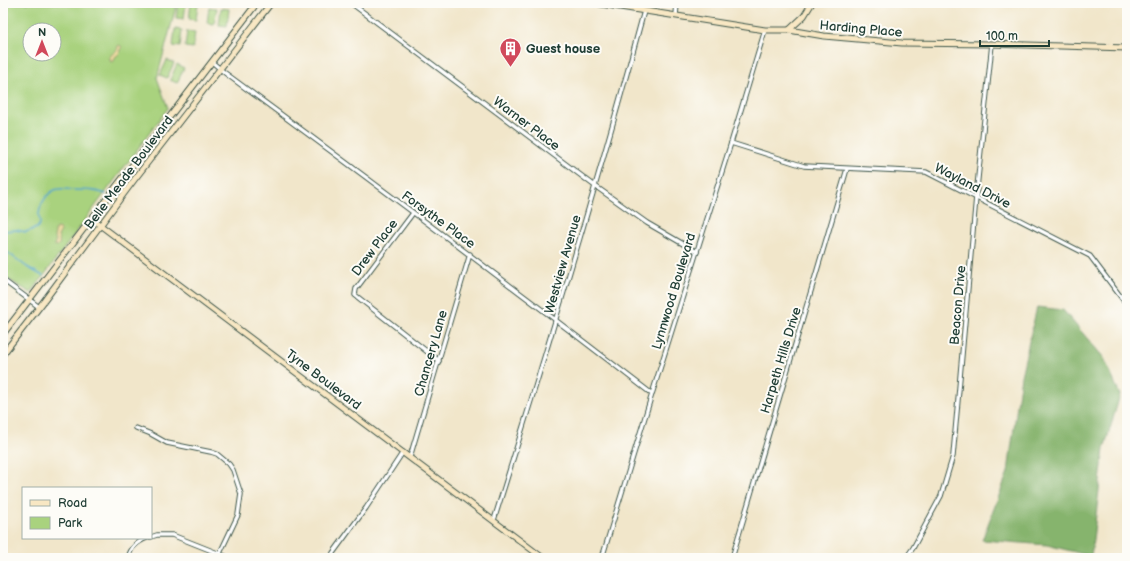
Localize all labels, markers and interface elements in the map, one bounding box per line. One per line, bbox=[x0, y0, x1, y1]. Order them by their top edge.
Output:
street label: Harding Place bbox=[819, 17, 903, 41]
north arrow bbox=[22, 22, 62, 62]
scale bar bbox=[980, 22, 1049, 48]
text: N bbox=[38, 26, 46, 39]
text: 100 m bbox=[986, 29, 1018, 44]
building icon: Guest house bbox=[497, 35, 523, 68]
place label: Guest house bbox=[526, 41, 601, 57]
street label: Warner Place bbox=[490, 94, 563, 154]
street label: Belle Meade Boulevard bbox=[81, 113, 177, 232]
street label: Wayland Drive bbox=[932, 160, 1014, 212]
street label: Forsythe Place bbox=[398, 188, 479, 252]
street label: Westview Avenue bbox=[541, 213, 585, 316]
street label: Drew Place bbox=[348, 216, 401, 279]
street label: Lynnwood Boulevard bbox=[649, 231, 699, 351]
street label: Beacon Drive bbox=[947, 264, 969, 345]
street label: Harpeth Hills Drive bbox=[757, 305, 805, 415]
street label: Chancery Lane bbox=[411, 308, 451, 398]
street label: Tyne Boulevard bbox=[283, 346, 364, 413]
legend bbox=[22, 487, 152, 539]
text: Road bbox=[58, 496, 87, 511]
text: Park bbox=[58, 516, 82, 531]

